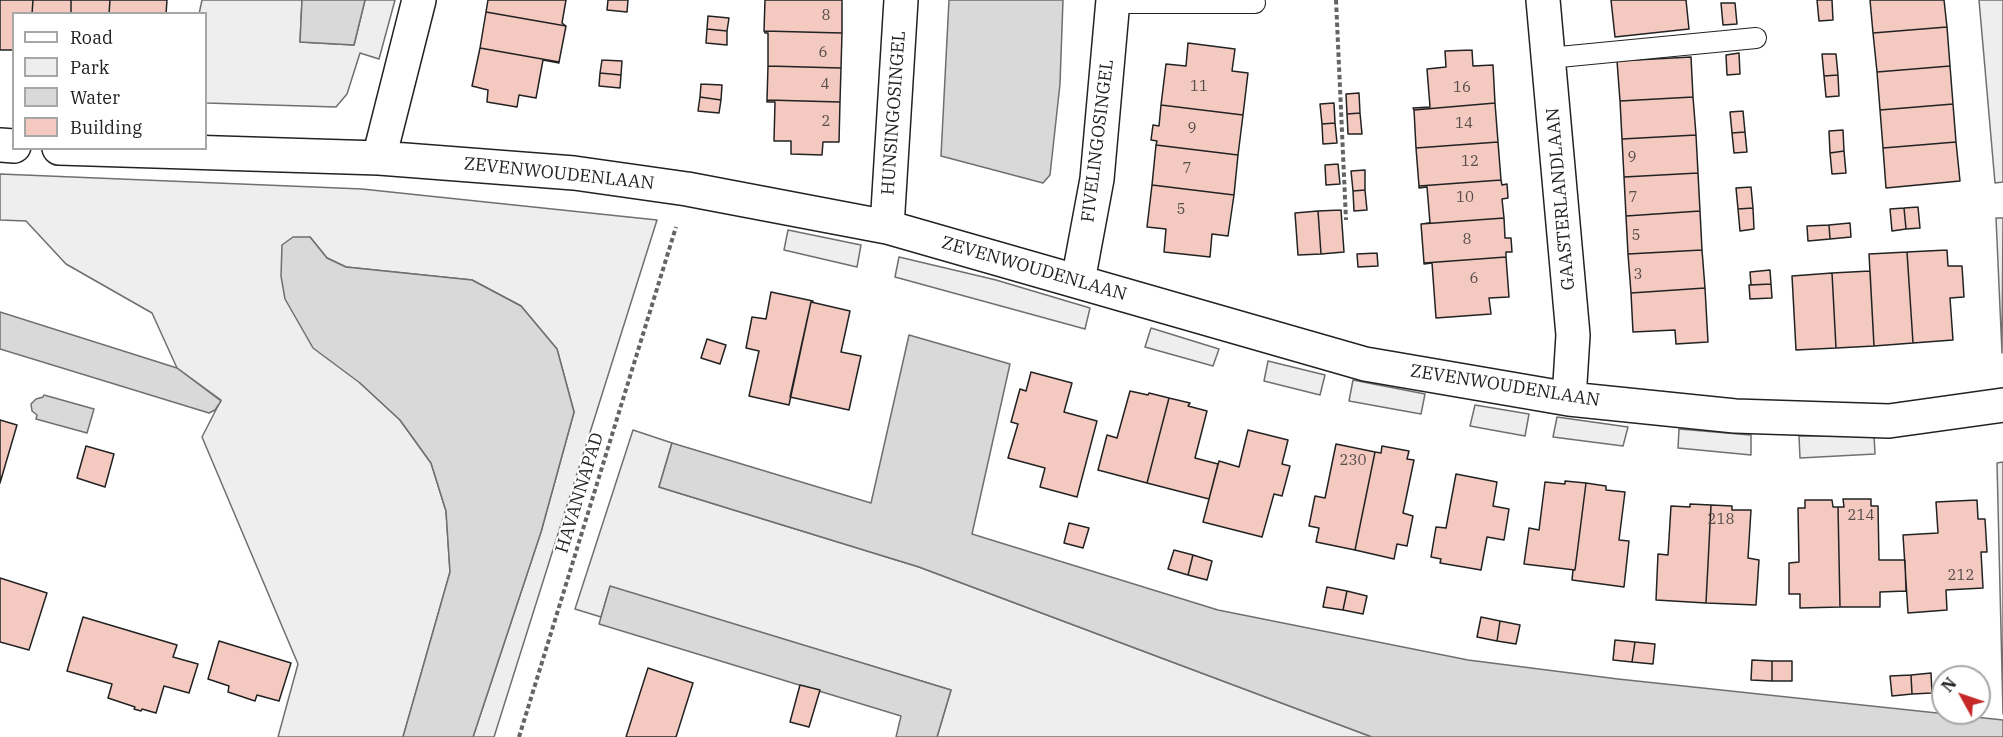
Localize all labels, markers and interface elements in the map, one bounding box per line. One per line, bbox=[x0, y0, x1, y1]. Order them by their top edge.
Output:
house number: 8 bbox=[822, 7, 830, 25]
legend bbox=[12, 12, 207, 150]
text: Road bbox=[70, 26, 113, 49]
street label: HUNSINGOSINGEL bbox=[877, 30, 911, 196]
house number: 6 bbox=[819, 44, 827, 62]
text: Park bbox=[70, 56, 109, 79]
street label: FIVELINGOSINGEL bbox=[1077, 58, 1119, 224]
house number: 4 bbox=[821, 76, 829, 94]
house number: 11 bbox=[1190, 78, 1208, 96]
house number: 16 bbox=[1453, 79, 1471, 97]
text: Water bbox=[70, 86, 120, 109]
street label: GAASTERLANDLAAN bbox=[1542, 107, 1580, 291]
house number: 2 bbox=[822, 113, 830, 131]
house number: 14 bbox=[1455, 115, 1473, 133]
text: Building bbox=[70, 116, 142, 139]
house number: 9 bbox=[1188, 120, 1196, 138]
house number: 9 bbox=[1628, 149, 1636, 167]
street label: ZEVENWOUDENLAAN bbox=[463, 153, 655, 195]
house number: 12 bbox=[1461, 153, 1479, 171]
house number: 7 bbox=[1183, 160, 1191, 178]
house number: 10 bbox=[1456, 189, 1474, 207]
house number: 7 bbox=[1629, 189, 1637, 207]
house number: 5 bbox=[1177, 201, 1185, 219]
house number: 5 bbox=[1632, 227, 1640, 245]
house number: 8 bbox=[1463, 231, 1471, 249]
street label: ZEVENWOUDENLAAN bbox=[939, 232, 1129, 306]
house number: 3 bbox=[1634, 266, 1642, 284]
house number: 6 bbox=[1470, 270, 1478, 288]
street label: ZEVENWOUDENLAAN bbox=[1409, 360, 1601, 412]
street label: HAVANNAPAD bbox=[551, 430, 609, 556]
house number: 230 bbox=[1340, 452, 1366, 470]
house number: 214 bbox=[1848, 507, 1874, 525]
house number: 218 bbox=[1708, 511, 1734, 529]
house number: 212 bbox=[1948, 567, 1974, 585]
north arrow bbox=[1931, 665, 1991, 725]
text: N bbox=[1937, 673, 1960, 696]

